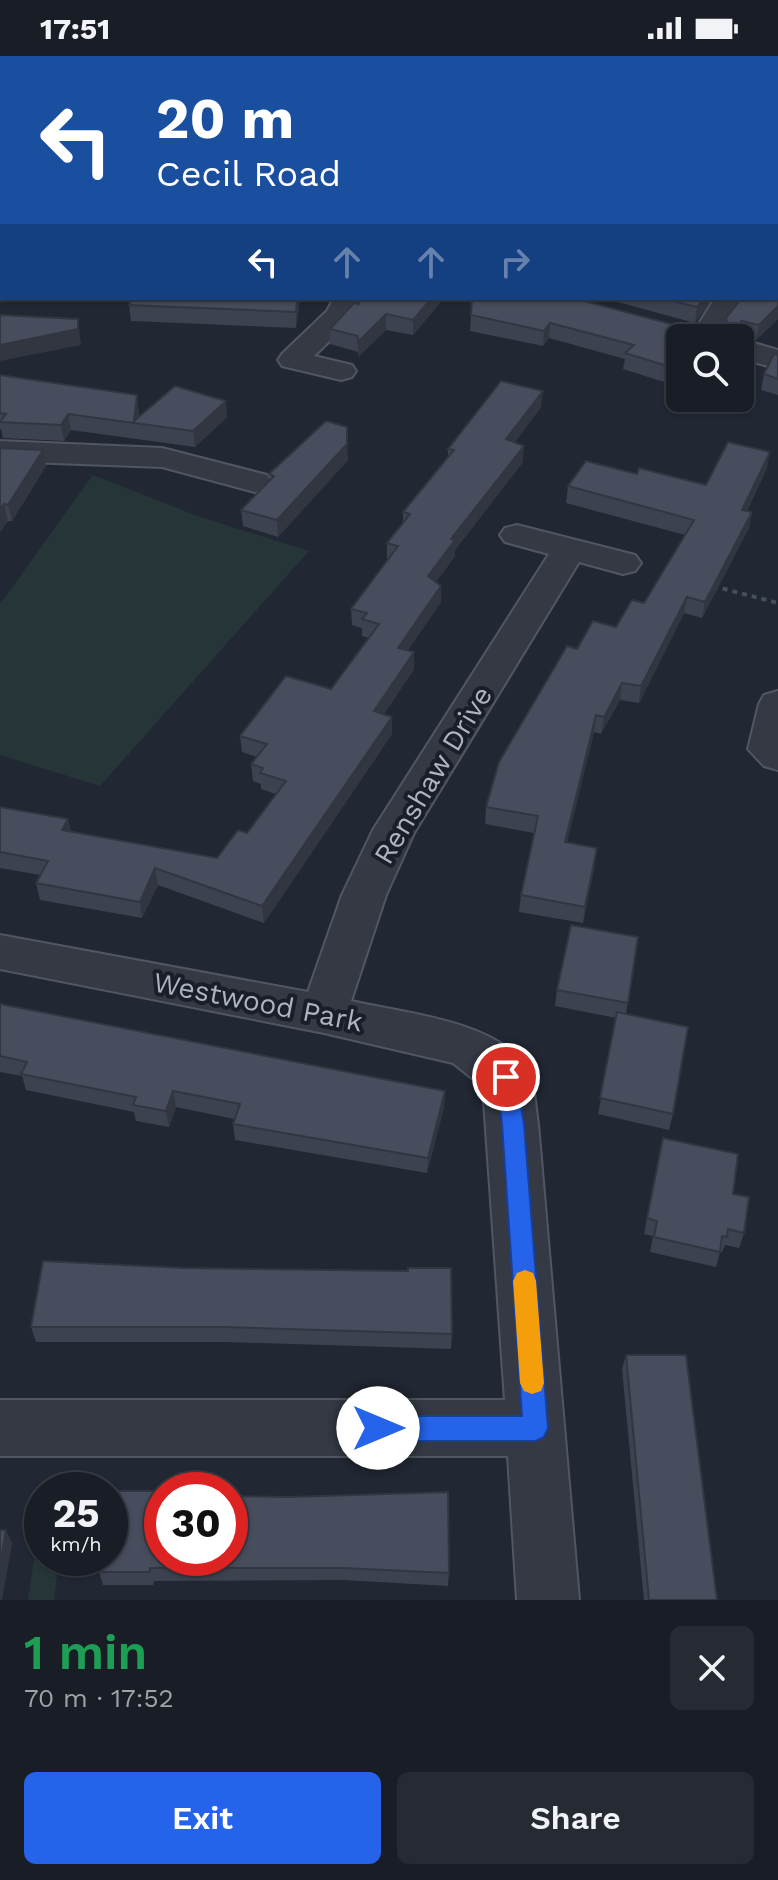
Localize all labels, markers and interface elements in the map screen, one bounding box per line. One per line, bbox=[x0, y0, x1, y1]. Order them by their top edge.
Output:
text: 17:51 bbox=[40, 11, 110, 46]
text: 20 m bbox=[156, 86, 294, 152]
icon: left bbox=[24, 88, 128, 192]
text: Cecil Road bbox=[156, 153, 341, 195]
icon: left bbox=[241, 240, 285, 284]
icon: ahead bbox=[325, 240, 369, 284]
icon: ahead bbox=[409, 240, 453, 284]
icon: right bbox=[493, 240, 537, 284]
map controls bbox=[666, 324, 754, 412]
button: search bbox=[666, 324, 754, 412]
street label: Renshaw Drive bbox=[367, 680, 499, 870]
street label: Westwood Park bbox=[151, 966, 366, 1038]
pin bbox=[472, 1043, 540, 1111]
icon: arrive bbox=[484, 1055, 528, 1099]
position arrow bbox=[336, 1386, 420, 1470]
speed limit sign: 30 bbox=[144, 1472, 248, 1576]
text: 25 bbox=[52, 1490, 100, 1537]
text: km/h bbox=[50, 1532, 102, 1556]
text: 1 min bbox=[24, 1624, 147, 1681]
button: close bbox=[670, 1626, 754, 1710]
text: 70 m · 17:52 bbox=[24, 1683, 174, 1713]
button: Exit bbox=[24, 1772, 381, 1864]
button: Share bbox=[397, 1772, 754, 1864]

